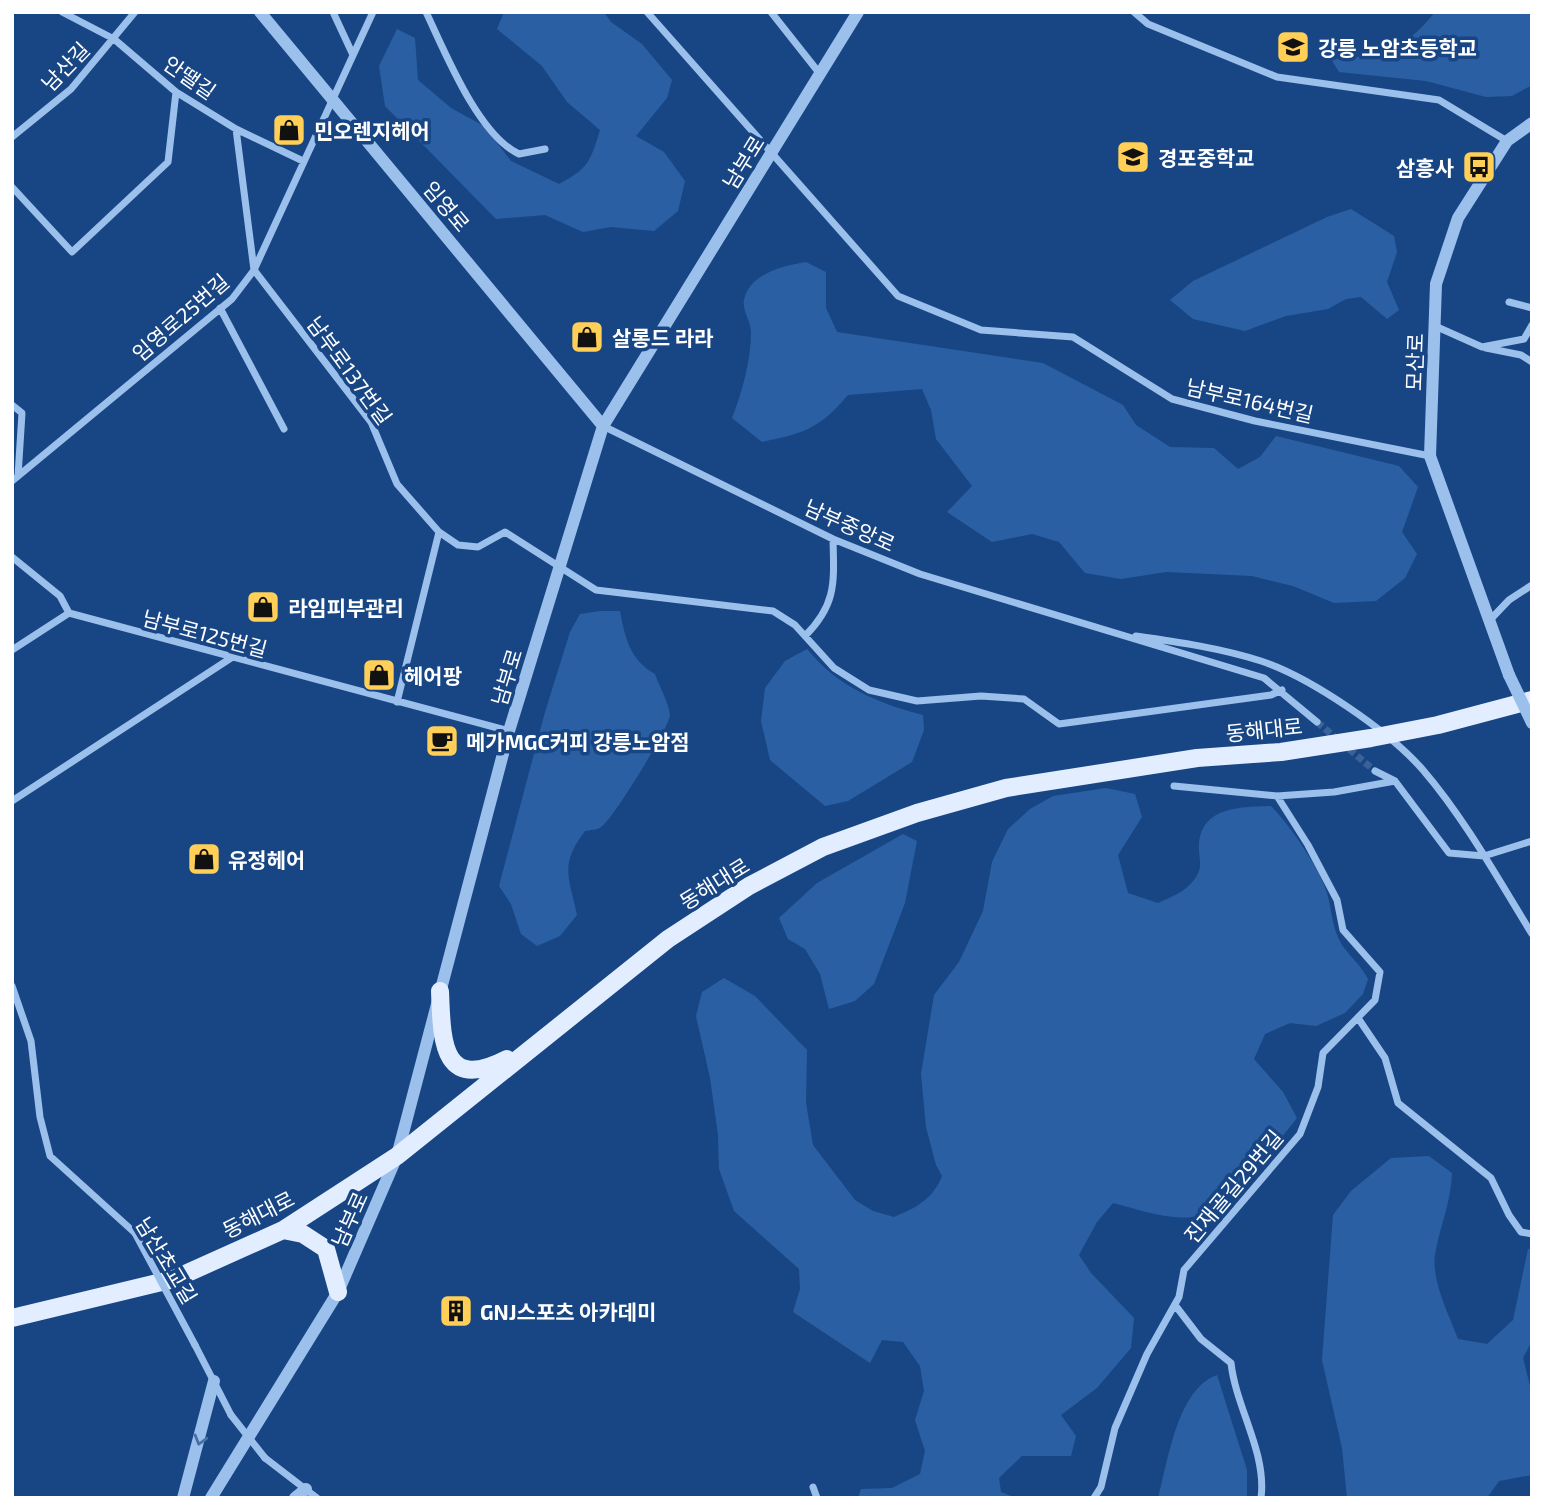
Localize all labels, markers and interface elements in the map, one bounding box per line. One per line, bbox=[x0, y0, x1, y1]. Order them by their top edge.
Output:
school or university icon: 강릉 노암초등학교 bbox=[1274, 28, 1312, 66]
place label: 강릉 노암초등학교 bbox=[1318, 35, 1477, 60]
street label: 남산길 bbox=[36, 36, 94, 96]
street label: 안땔길 bbox=[159, 50, 221, 104]
shop icon: 민오렌지헤어 bbox=[270, 111, 308, 149]
place label: 민오렌지헤어 bbox=[314, 118, 430, 143]
street label: 남부로 bbox=[717, 131, 769, 193]
school or university icon: 경포중학교 bbox=[1114, 138, 1152, 176]
place label: 경포중학교 bbox=[1158, 145, 1255, 170]
bus stop icon: 삼흥사 bbox=[1460, 148, 1498, 186]
place label: 삼흥사 bbox=[1396, 155, 1454, 180]
street label: 임영로 bbox=[419, 176, 475, 236]
street label: 임영로25번길 bbox=[127, 268, 233, 366]
street label: 남부로137번길 bbox=[302, 311, 398, 429]
shop icon: 살롱드 라라 bbox=[568, 318, 606, 356]
place label: 살롱드 라라 bbox=[612, 325, 714, 350]
street label: 모산로 bbox=[1400, 333, 1428, 391]
street label: 남부로164번길 bbox=[1184, 373, 1316, 427]
street label: 남부중앙로 bbox=[801, 494, 899, 556]
shop icon: 라임피부관리 bbox=[244, 588, 282, 626]
place label: 라임피부관리 bbox=[288, 595, 404, 620]
street label: 남부로125번길 bbox=[140, 604, 270, 662]
street label: 남부로 bbox=[486, 646, 526, 708]
shop icon: 헤어팡 bbox=[360, 656, 398, 694]
place label: 헤어팡 bbox=[404, 663, 462, 688]
street label: 동해대로 bbox=[1224, 713, 1304, 745]
cafe icon: 메가MGC커피 강릉노암점 bbox=[423, 722, 461, 760]
place label: 메가MGC커피 강릉노암점 bbox=[466, 729, 690, 754]
shop icon: 유정헤어 bbox=[185, 840, 223, 878]
place label: 유정헤어 bbox=[228, 847, 305, 872]
street label: 동해대로 bbox=[675, 852, 753, 914]
street label: 진재골길29번길 bbox=[1179, 1124, 1287, 1248]
street label: 동해대로 bbox=[218, 1185, 298, 1243]
street label: 남부로 bbox=[326, 1187, 372, 1251]
street label: 남산초교길 bbox=[131, 1212, 203, 1308]
building icon: GNJ스포츠 아카데미 bbox=[437, 1292, 475, 1330]
place label: GNJ스포츠 아카데미 bbox=[480, 1299, 656, 1324]
one-way arrow bbox=[194, 1433, 208, 1445]

